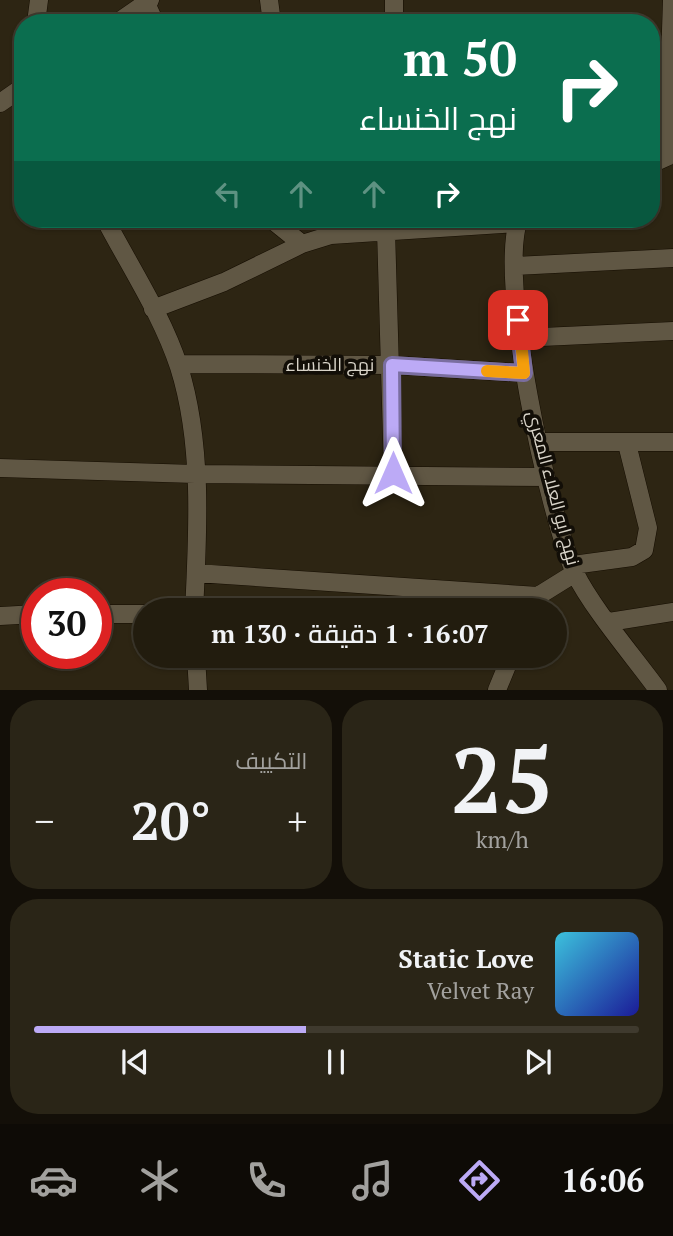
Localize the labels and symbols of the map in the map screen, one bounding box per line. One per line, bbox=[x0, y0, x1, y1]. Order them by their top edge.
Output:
pin bbox=[488, 290, 548, 350]
street label: نهج الخنساء bbox=[286, 352, 374, 377]
street label: نهج ابو العلاء المعري bbox=[519, 408, 586, 569]
position arrow bbox=[356, 436, 430, 510]
speed limit sign: 30 bbox=[21, 578, 112, 669]

